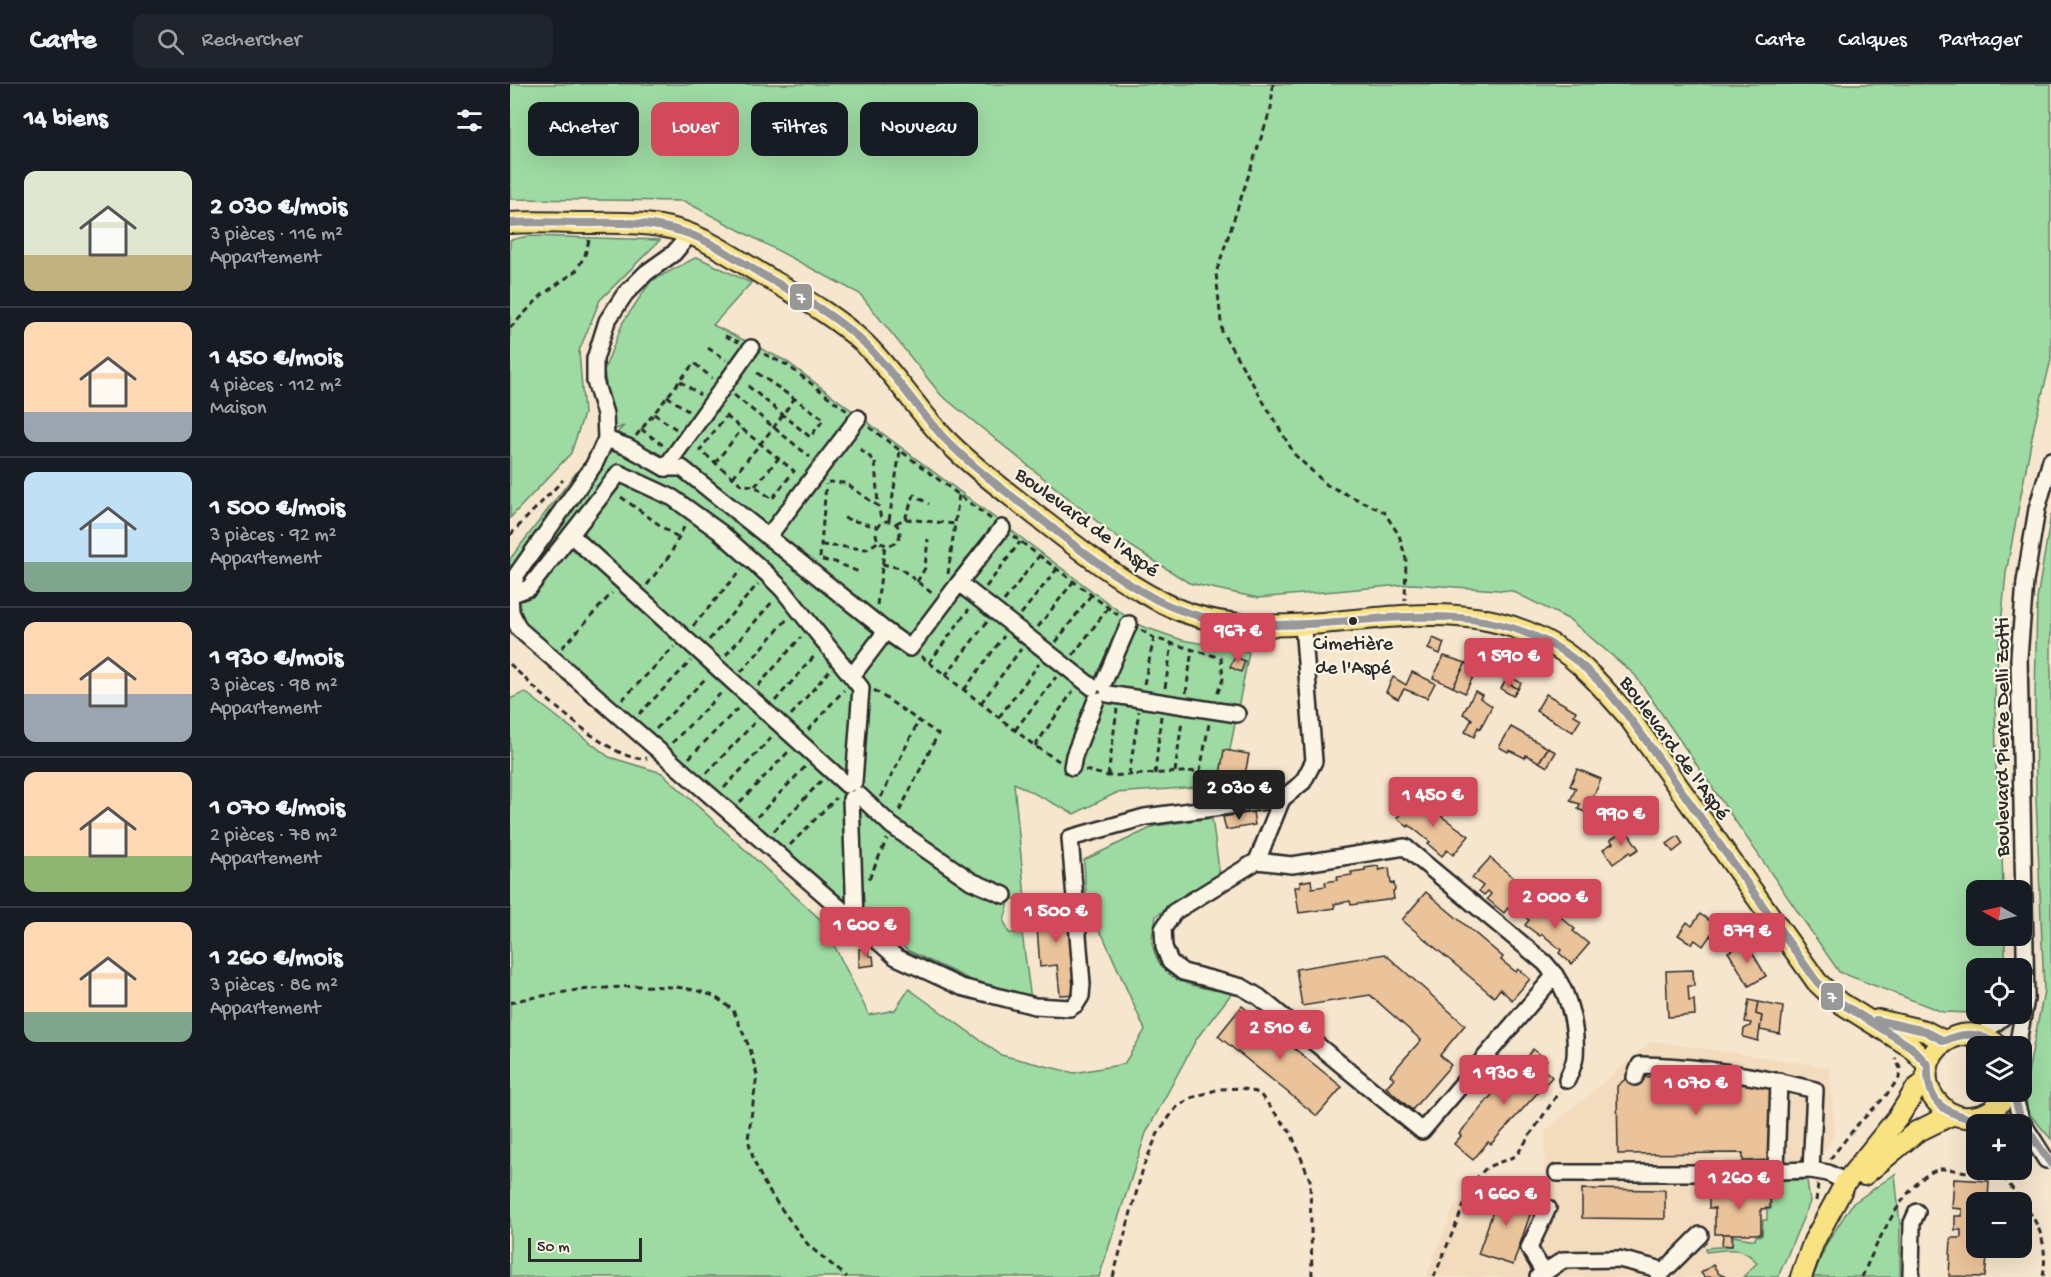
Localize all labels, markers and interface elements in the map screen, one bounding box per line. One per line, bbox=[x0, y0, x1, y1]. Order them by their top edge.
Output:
search box bbox=[133, 14, 553, 68]
text: Carte bbox=[30, 25, 97, 58]
icon: search bbox=[154, 25, 187, 58]
text: Rechercher bbox=[202, 28, 301, 54]
text: Carte bbox=[1755, 29, 1805, 54]
text: Calques bbox=[1838, 29, 1907, 54]
text: Partager bbox=[1940, 29, 2021, 54]
chip: Acheter bbox=[528, 102, 639, 156]
chip: Louer bbox=[651, 102, 739, 156]
chip: Filtres bbox=[751, 102, 848, 156]
chip: Nouveau bbox=[860, 102, 978, 156]
icon: filters bbox=[453, 104, 486, 137]
text: 14 biens bbox=[24, 105, 108, 136]
text: 2 030 €/mois bbox=[210, 193, 347, 224]
icon: home bbox=[72, 195, 144, 267]
text: 3 pièces · 116 m² bbox=[210, 224, 343, 247]
text: Appartement bbox=[210, 247, 320, 270]
line badge: 7 bbox=[789, 283, 813, 311]
text: 7 bbox=[796, 291, 806, 310]
text: 1 450 €/mois bbox=[210, 344, 342, 375]
icon: home bbox=[72, 346, 144, 418]
text: 4 pièces · 112 m² bbox=[210, 375, 342, 398]
text: Maison bbox=[210, 398, 267, 421]
street label: Boulevard de l'Aspé bbox=[1008, 463, 1164, 585]
text: 1 500 €/mois bbox=[210, 494, 345, 525]
icon: home bbox=[72, 496, 144, 568]
text: 3 pièces · 92 m² bbox=[210, 525, 337, 548]
text: Appartement bbox=[210, 548, 320, 571]
pin: 967 € bbox=[1196, 613, 1280, 664]
marker: Cimetière de l'Aspé bbox=[1347, 615, 1359, 627]
street label: Boulevard Pierre Delli Zotti bbox=[1992, 617, 2017, 858]
text: 967 € bbox=[1214, 621, 1262, 644]
place label: Cimetière de l'Aspé bbox=[1313, 634, 1394, 681]
pin: 1 590 € bbox=[1454, 638, 1564, 689]
text: 1 930 €/mois bbox=[210, 644, 343, 675]
icon: home bbox=[72, 646, 144, 718]
text: 1 590 € bbox=[1478, 646, 1540, 669]
street label: Boulevard de l'Aspé bbox=[1612, 671, 1734, 827]
text: 3 pièces · 98 m² bbox=[210, 675, 338, 698]
text: Appartement bbox=[210, 698, 320, 721]
pin: 2 030 € bbox=[1184, 770, 1294, 821]
pin: 1 450 € bbox=[1378, 777, 1488, 828]
text: 2 030 € bbox=[1207, 778, 1271, 801]
text: 1 450 € bbox=[1403, 785, 1463, 808]
text: 1 070 €/mois bbox=[210, 794, 345, 825]
icon: home bbox=[72, 796, 144, 868]
pin: 990 € bbox=[1579, 796, 1663, 847]
text: 990 € bbox=[1597, 804, 1645, 827]
text: 2 pièces · 78 m² bbox=[210, 825, 338, 848]
text: Appartement bbox=[210, 848, 320, 871]
pin: 2 000 € bbox=[1500, 879, 1610, 930]
north arrow bbox=[1966, 880, 2032, 946]
map controls bbox=[1966, 880, 2032, 1258]
text: 2 000 € bbox=[1522, 887, 1588, 910]
pin: 1 500 € bbox=[1001, 893, 1111, 944]
text: 1 500 € bbox=[1025, 901, 1087, 924]
pin: 1 600 € bbox=[810, 907, 920, 958]
pin: 879 € bbox=[1705, 913, 1789, 964]
text: 1 600 € bbox=[834, 915, 896, 938]
text: 879 € bbox=[1723, 921, 1771, 944]
text: 1 260 €/mois bbox=[210, 944, 342, 975]
icon: home bbox=[72, 946, 144, 1018]
button: locate bbox=[1966, 958, 2032, 1024]
text: 3 pièces · 86 m² bbox=[210, 975, 338, 998]
line badge: 7 bbox=[1820, 982, 1844, 1011]
text: 7 bbox=[1827, 990, 1837, 1009]
text: Appartement bbox=[210, 998, 320, 1021]
pin: 2 510 € bbox=[1225, 1010, 1335, 1061]
text: 2 510 € bbox=[1249, 1018, 1311, 1041]
button: layers bbox=[1966, 1036, 2032, 1102]
pin: 1 930 € bbox=[1449, 1055, 1559, 1106]
text: 1 930 € bbox=[1473, 1063, 1535, 1086]
pin: 1 070 € bbox=[1641, 1065, 1751, 1116]
text: 1 070 € bbox=[1665, 1073, 1727, 1096]
button: + bbox=[1966, 1114, 2032, 1180]
pin: 1 260 € bbox=[1684, 1160, 1794, 1211]
text: 1 260 € bbox=[1709, 1168, 1769, 1191]
pin: 1 660 € bbox=[1451, 1176, 1561, 1227]
text: 1 660 € bbox=[1475, 1184, 1537, 1207]
button: − bbox=[1966, 1192, 2032, 1258]
scale bar bbox=[528, 1235, 642, 1262]
text: 50 m bbox=[537, 1239, 570, 1258]

